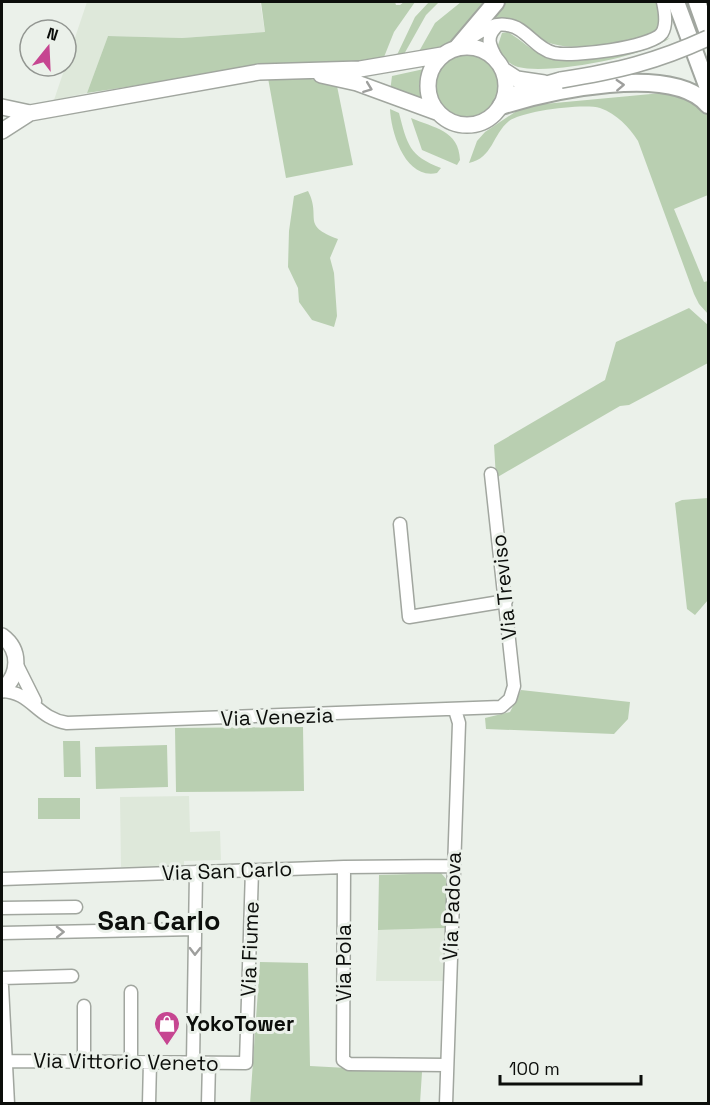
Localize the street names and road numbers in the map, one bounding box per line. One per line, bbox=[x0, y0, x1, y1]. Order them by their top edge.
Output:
street label: Via Treviso bbox=[485, 533, 522, 641]
street label: Via Venezia bbox=[220, 701, 334, 732]
street label: Via Padova bbox=[436, 851, 467, 961]
street label: Via San Carlo bbox=[161, 855, 293, 886]
street label: Via Fiume bbox=[234, 901, 265, 997]
street label: Via Pola bbox=[330, 924, 357, 1002]
street label: Via Vittorio Veneto bbox=[33, 1046, 219, 1077]

